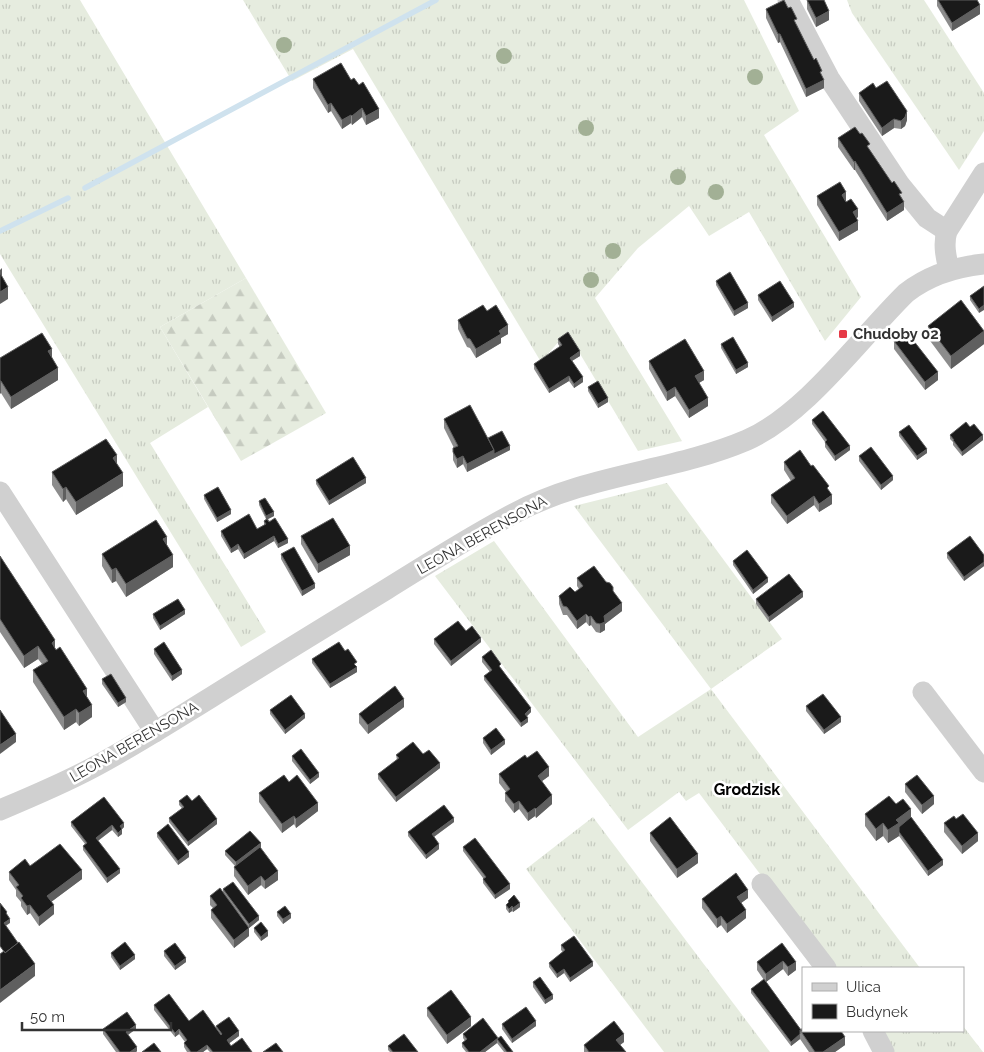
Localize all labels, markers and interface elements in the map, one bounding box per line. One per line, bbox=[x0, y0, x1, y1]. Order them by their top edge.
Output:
place label: Chudoby 02 bbox=[853, 325, 939, 343]
marker: Chudoby 02 bbox=[837, 328, 849, 340]
street label: LEONA BERENSONA bbox=[414, 492, 550, 578]
street label: LEONA BERENSONA bbox=[66, 698, 202, 786]
district label: Grodzisk bbox=[714, 780, 780, 799]
legend bbox=[802, 967, 964, 1032]
text: Ulica bbox=[846, 978, 881, 996]
scale bar bbox=[22, 1000, 171, 1032]
text: Budynek bbox=[846, 1003, 908, 1021]
text: 50 m bbox=[30, 1008, 65, 1026]

